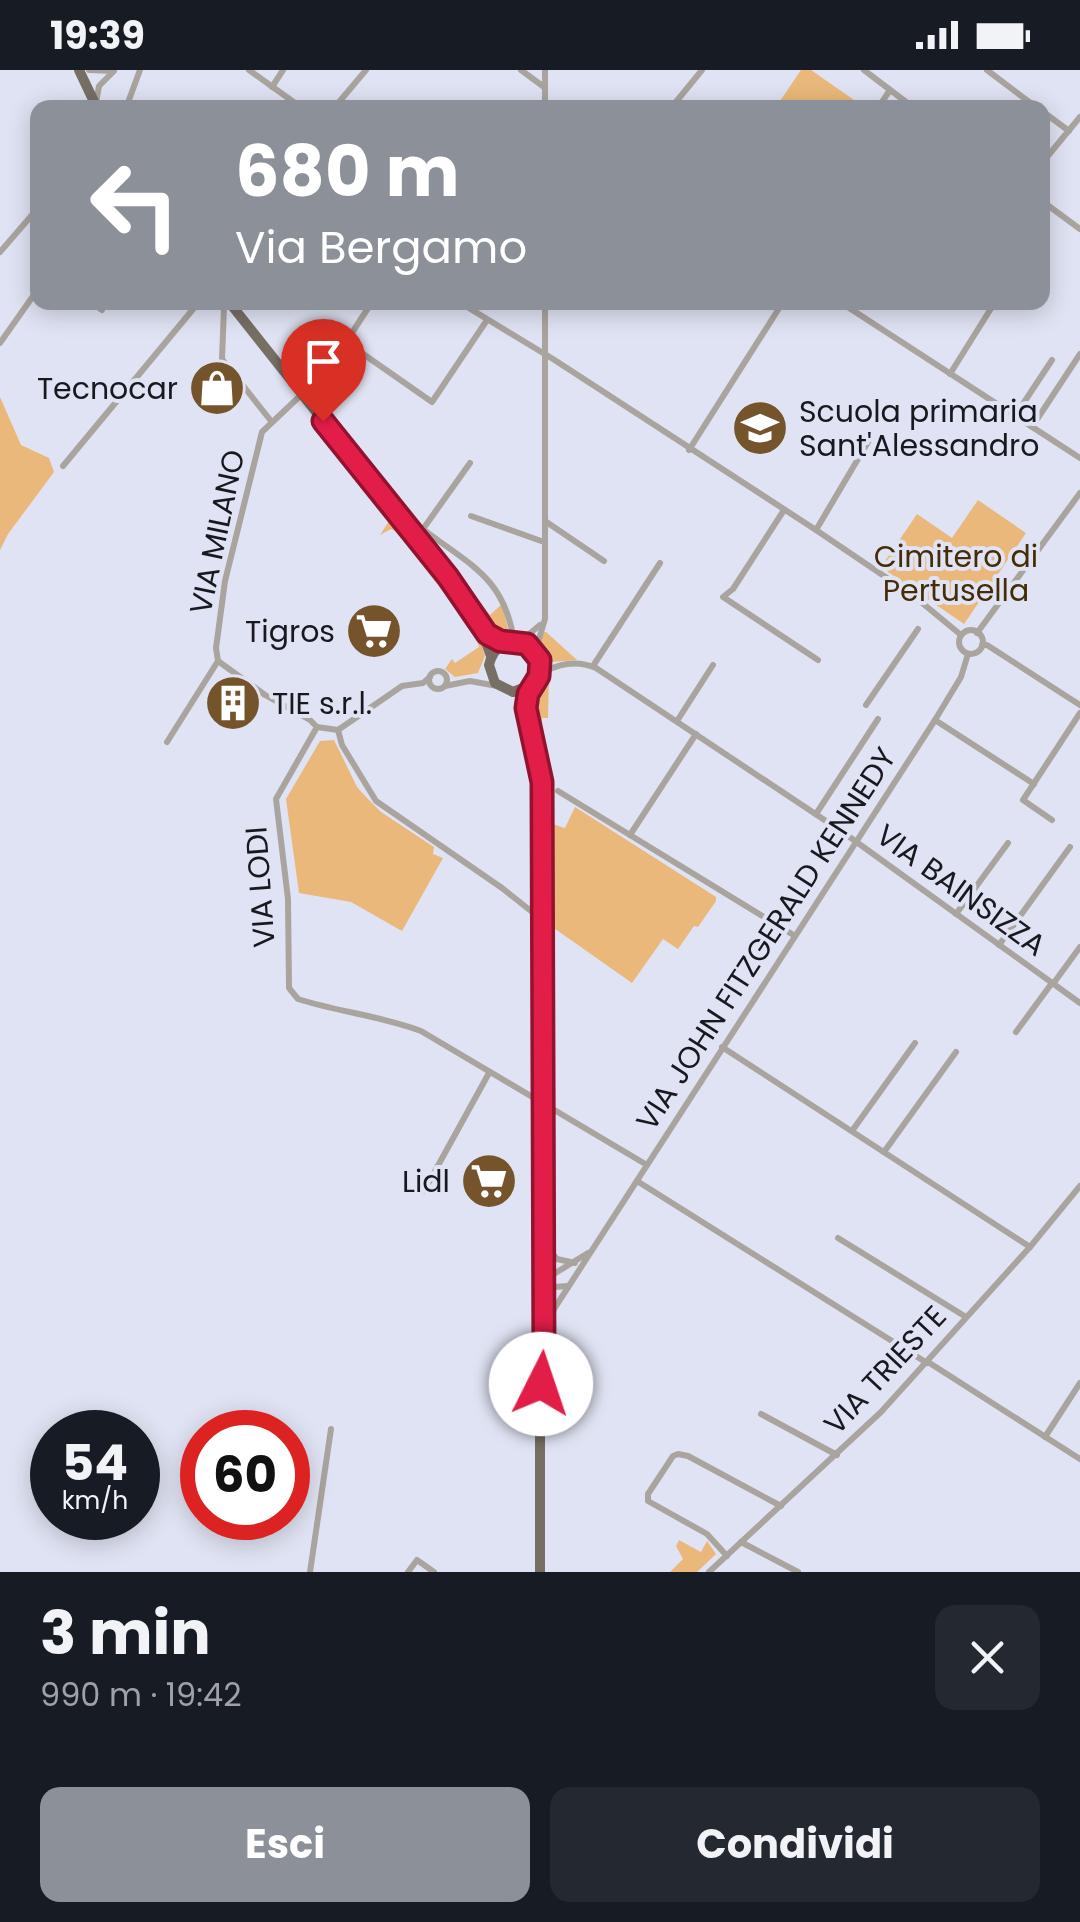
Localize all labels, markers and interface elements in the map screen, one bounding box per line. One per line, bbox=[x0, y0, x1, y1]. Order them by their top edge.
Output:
text: 19:39 bbox=[50, 9, 145, 62]
text: 680 m bbox=[235, 122, 460, 221]
icon: left bbox=[70, 140, 200, 270]
text: Via Bergamo bbox=[235, 216, 527, 279]
pin bbox=[281, 319, 366, 422]
icon: arrive bbox=[296, 334, 351, 389]
shop icon: Tecnocar bbox=[187, 358, 247, 418]
place label: Tecnocar bbox=[37, 367, 178, 410]
place label: Scuola primaria Sant'Alessandro bbox=[799, 390, 1039, 467]
school or university icon: Scuola primaria Sant'Alessandro bbox=[730, 398, 790, 458]
street label: VIA MILANO bbox=[179, 446, 255, 618]
park label: Cimitero di Pertusella bbox=[874, 535, 1038, 612]
supermarket icon: Tigros bbox=[344, 601, 404, 661]
place label: Tigros bbox=[245, 610, 335, 653]
building icon: TIE s.r.l. bbox=[203, 673, 263, 733]
place label: TIE s.r.l. bbox=[272, 682, 372, 725]
street label: VIA JOHN FITZGERALD KENNEDY bbox=[626, 739, 906, 1139]
street label: VIA BAINSIZZA bbox=[867, 814, 1055, 966]
street label: VIA LODI bbox=[234, 825, 286, 949]
supermarket icon: Lidl bbox=[459, 1151, 519, 1211]
place label: Lidl bbox=[402, 1160, 450, 1203]
street label: VIA TRIESTE bbox=[814, 1296, 956, 1444]
position arrow bbox=[489, 1332, 593, 1436]
speed limit sign: 60 bbox=[180, 1410, 310, 1540]
text: 54 bbox=[62, 1427, 128, 1498]
text: km/h bbox=[62, 1483, 128, 1518]
text: 3 min bbox=[40, 1591, 211, 1675]
button: close bbox=[935, 1605, 1040, 1710]
text: 990 m · 19:42 bbox=[40, 1672, 242, 1717]
button: Esci bbox=[40, 1787, 530, 1902]
button: Condividi bbox=[550, 1787, 1040, 1902]

